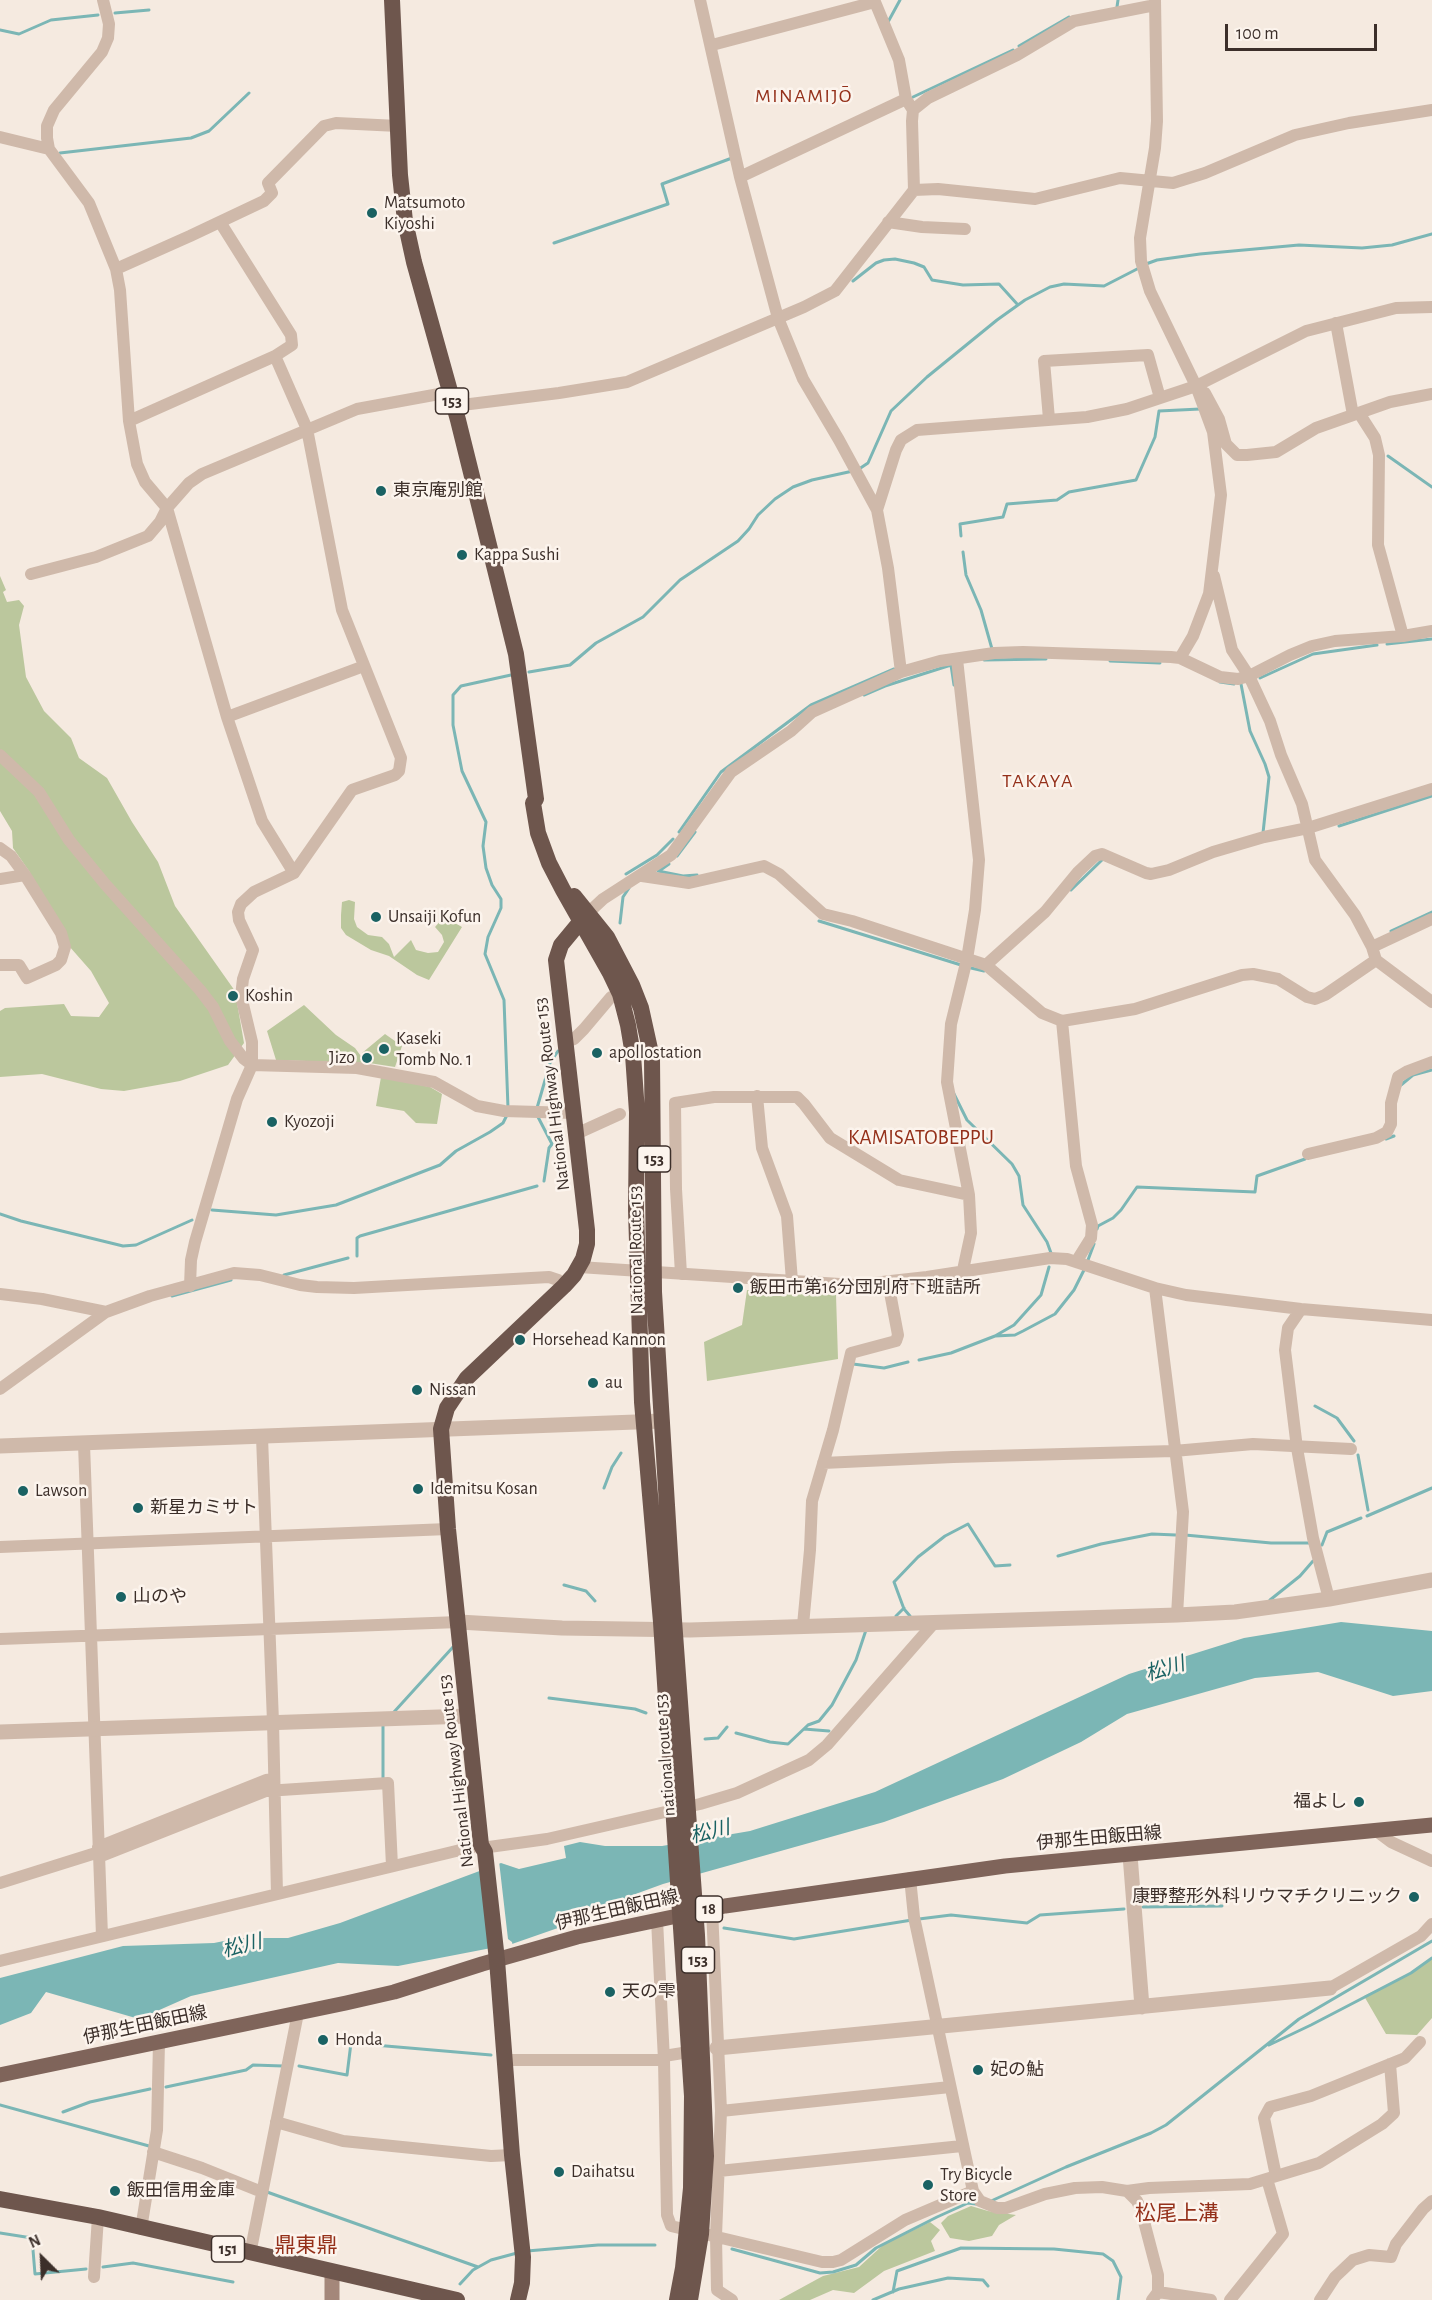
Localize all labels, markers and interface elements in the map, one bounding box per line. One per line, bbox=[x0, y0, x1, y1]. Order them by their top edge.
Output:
scale bar bbox=[1228, 12, 1380, 50]
text: 100 m bbox=[1236, 25, 1279, 43]
district label: MINAMIJŌ bbox=[755, 84, 853, 108]
place label: Matsumoto Kiyoshi bbox=[384, 192, 465, 234]
marker: Matsumoto Kiyoshi bbox=[365, 206, 379, 220]
road number: 153 bbox=[436, 388, 468, 414]
place label: 東京庵別館 bbox=[393, 480, 483, 502]
marker: 東京庵別館 bbox=[374, 484, 388, 498]
place label: Kappa Sushi bbox=[474, 544, 560, 566]
marker: Kappa Sushi bbox=[455, 548, 469, 562]
district label: TAKAYA bbox=[1002, 769, 1074, 793]
place label: Unsaiji Kofun bbox=[388, 906, 481, 928]
marker: Unsaiji Kofun bbox=[369, 910, 383, 924]
place label: Koshin bbox=[245, 985, 293, 1007]
marker: Koshin bbox=[226, 989, 240, 1003]
street label: National Highway Route 153 bbox=[529, 996, 575, 1192]
place label: Kaseki Tomb No. 1 bbox=[396, 1028, 472, 1070]
marker: Kaseki Tomb No. 1 bbox=[377, 1042, 391, 1056]
place label: apollostation bbox=[609, 1042, 702, 1064]
marker: apollostation bbox=[590, 1046, 604, 1060]
place label: Jizo bbox=[329, 1047, 355, 1069]
marker: Jizo bbox=[360, 1051, 374, 1065]
place label: Kyozoji bbox=[284, 1111, 335, 1133]
marker: Kyozoji bbox=[265, 1115, 279, 1129]
district label: KAMISATOBEPPU bbox=[838, 1125, 1004, 1151]
road number: 153 bbox=[638, 1146, 670, 1172]
street label: National Route 153 bbox=[624, 1185, 648, 1315]
place label: 飯田市第16分団別府下班詰所 bbox=[750, 1277, 981, 1299]
marker: 飯田市第16分団別府下班詰所 bbox=[731, 1281, 745, 1295]
place label: Horsehead Kannon bbox=[532, 1329, 666, 1351]
marker: Horsehead Kannon bbox=[513, 1333, 527, 1347]
place label: au bbox=[605, 1372, 622, 1394]
marker: au bbox=[586, 1376, 600, 1390]
place label: Nissan bbox=[429, 1379, 476, 1401]
marker: Nissan bbox=[410, 1383, 424, 1397]
place label: Idemitsu Kosan bbox=[430, 1478, 538, 1500]
place label: Lawson bbox=[35, 1480, 87, 1502]
marker: Idemitsu Kosan bbox=[411, 1482, 425, 1496]
marker: Lawson bbox=[16, 1484, 30, 1498]
place label: 新星カミサト bbox=[150, 1497, 258, 1519]
marker: 新星カミサト bbox=[131, 1501, 145, 1515]
place label: 山のや bbox=[133, 1586, 187, 1608]
marker: 山のや bbox=[114, 1590, 128, 1604]
water label: 松川 bbox=[1142, 1652, 1188, 1686]
street label: National Highway Route 153 bbox=[433, 1673, 479, 1869]
street label: national route 153 bbox=[650, 1693, 680, 1817]
place label: 福よし bbox=[1293, 1791, 1347, 1813]
marker: 福よし bbox=[1352, 1795, 1366, 1809]
water label: 松川 bbox=[688, 1816, 732, 1848]
street label: 伊那生田飯田線 bbox=[1035, 1822, 1163, 1854]
street label: 伊那生田飯田線 bbox=[553, 1885, 681, 1935]
place label: 康野整形外科リウマチクリニック bbox=[1132, 1886, 1402, 1908]
marker: 康野整形外科リウマチクリニック bbox=[1407, 1890, 1421, 1904]
road number: 18 bbox=[696, 1896, 722, 1922]
water label: 松川 bbox=[220, 1930, 264, 1962]
road number: 153 bbox=[682, 1947, 714, 1973]
place label: 天の雫 bbox=[622, 1981, 676, 2003]
marker: 天の雫 bbox=[603, 1985, 617, 1999]
street label: 伊那生田飯田線 bbox=[81, 2001, 209, 2049]
place label: Honda bbox=[335, 2029, 383, 2051]
marker: Honda bbox=[316, 2033, 330, 2047]
place label: 妃の鮎 bbox=[990, 2059, 1044, 2081]
marker: 妃の鮎 bbox=[971, 2063, 985, 2077]
place label: Daihatsu bbox=[571, 2161, 635, 2183]
place label: Try Bicycle Store bbox=[940, 2164, 1012, 2206]
marker: Daihatsu bbox=[552, 2165, 566, 2179]
marker: Try Bicycle Store bbox=[921, 2178, 935, 2192]
place label: 飯田信用金庫 bbox=[127, 2180, 235, 2202]
marker: 飯田信用金庫 bbox=[108, 2184, 122, 2198]
district label: 松尾上溝 bbox=[1135, 2201, 1219, 2227]
north arrow bbox=[12, 2228, 72, 2288]
text: N bbox=[26, 2232, 43, 2251]
district label: 鼎東鼎 bbox=[275, 2233, 337, 2259]
road number: 151 bbox=[212, 2236, 244, 2262]

